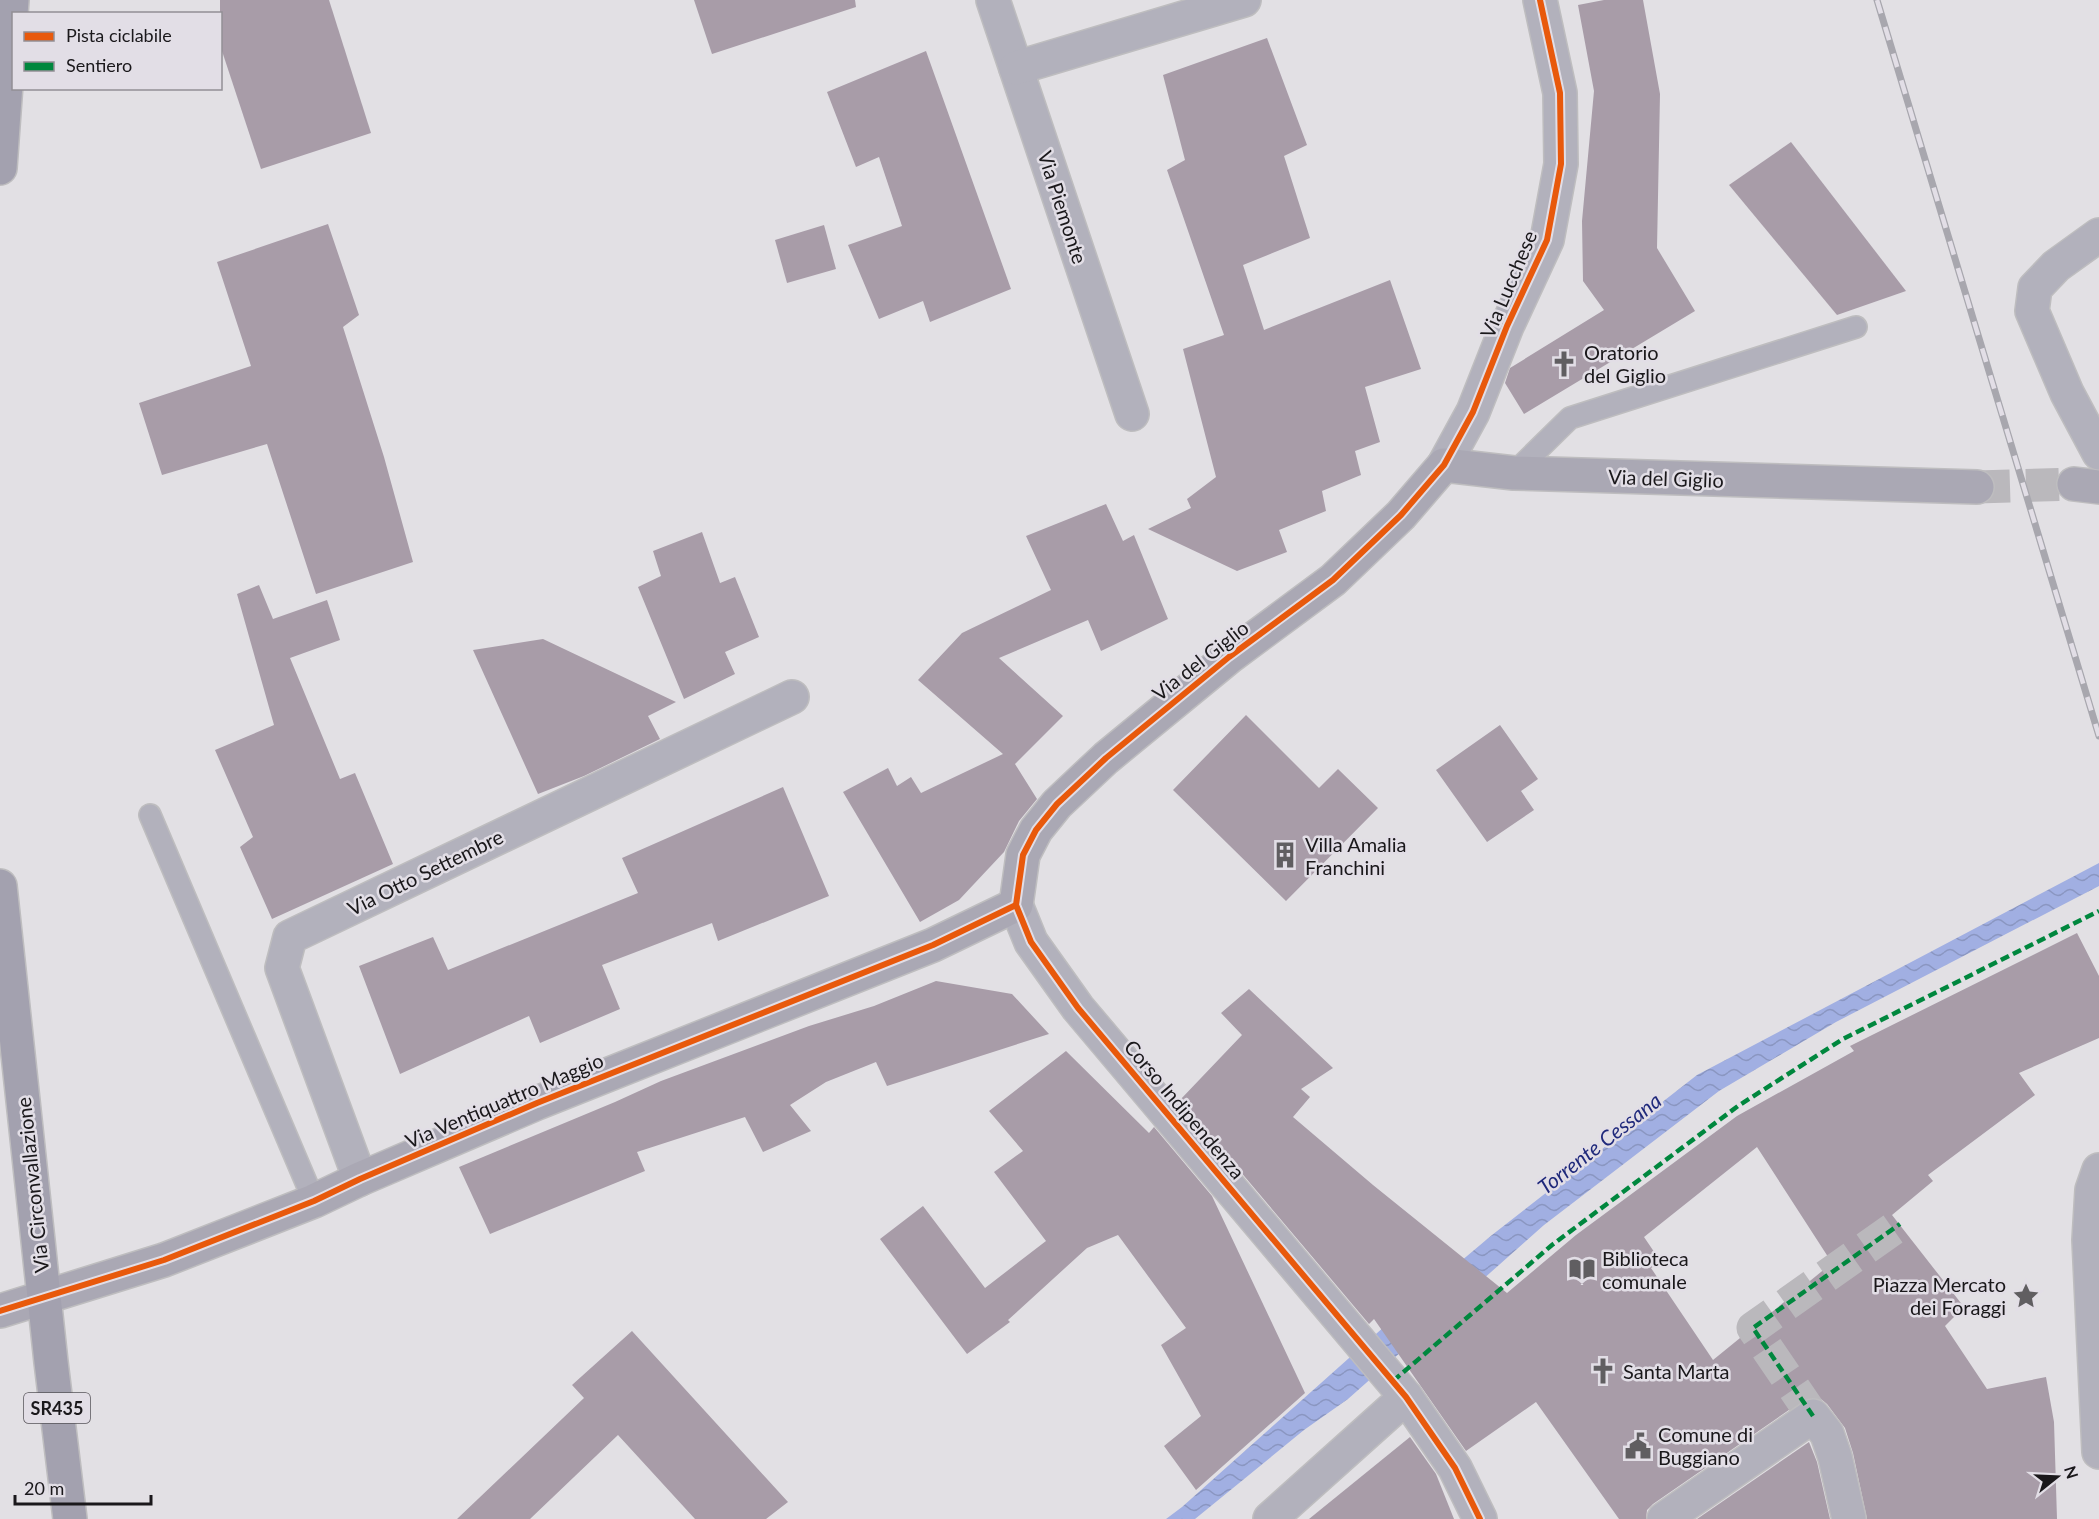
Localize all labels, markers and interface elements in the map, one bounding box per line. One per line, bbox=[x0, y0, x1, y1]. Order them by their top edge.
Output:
legend bbox=[12, 12, 222, 90]
text: Pista ciclabile bbox=[66, 24, 172, 46]
text: Sentiero bbox=[66, 54, 132, 76]
street label: Via Piemonte bbox=[1033, 148, 1093, 266]
street label: Via Lucchese bbox=[1475, 227, 1541, 341]
place label: Oratorio del Giglio bbox=[1584, 340, 1666, 387]
church icon: Oratorio del Giglio bbox=[1549, 349, 1579, 379]
street label: Via del Giglio bbox=[1608, 464, 1724, 492]
street label: Via del Giglio bbox=[1147, 615, 1253, 705]
street label: Via Otto Settembre bbox=[343, 824, 507, 920]
place label: Villa Amalia Franchini bbox=[1305, 832, 1407, 879]
building icon: Villa Amalia Franchini bbox=[1270, 840, 1300, 870]
street label: Corso Indipendenza bbox=[1120, 1035, 1250, 1183]
street label: Via Ventiquattro Maggio bbox=[401, 1047, 607, 1153]
water label: Torrente Cessana bbox=[1532, 1087, 1666, 1199]
street label: Via Circonvallazione bbox=[11, 1096, 53, 1274]
place label: Biblioteca comunale bbox=[1602, 1246, 1689, 1293]
library icon: Biblioteca comunale bbox=[1567, 1254, 1597, 1284]
place label: Piazza Mercato dei Foraggi bbox=[1873, 1272, 2006, 1319]
place icon: Piazza Mercato dei Foraggi bbox=[2011, 1281, 2041, 1311]
church icon: Santa Marta bbox=[1588, 1356, 1618, 1386]
place label: Santa Marta bbox=[1623, 1359, 1730, 1383]
road number: SR435 bbox=[24, 1393, 90, 1423]
place label: Comune di Buggiano bbox=[1658, 1422, 1753, 1469]
public building icon: Comune di Buggiano bbox=[1623, 1431, 1653, 1461]
north arrow bbox=[2027, 1447, 2087, 1507]
text: N bbox=[2061, 1463, 2083, 1481]
scale bar bbox=[15, 1468, 152, 1506]
text: 20 m bbox=[24, 1477, 64, 1499]

